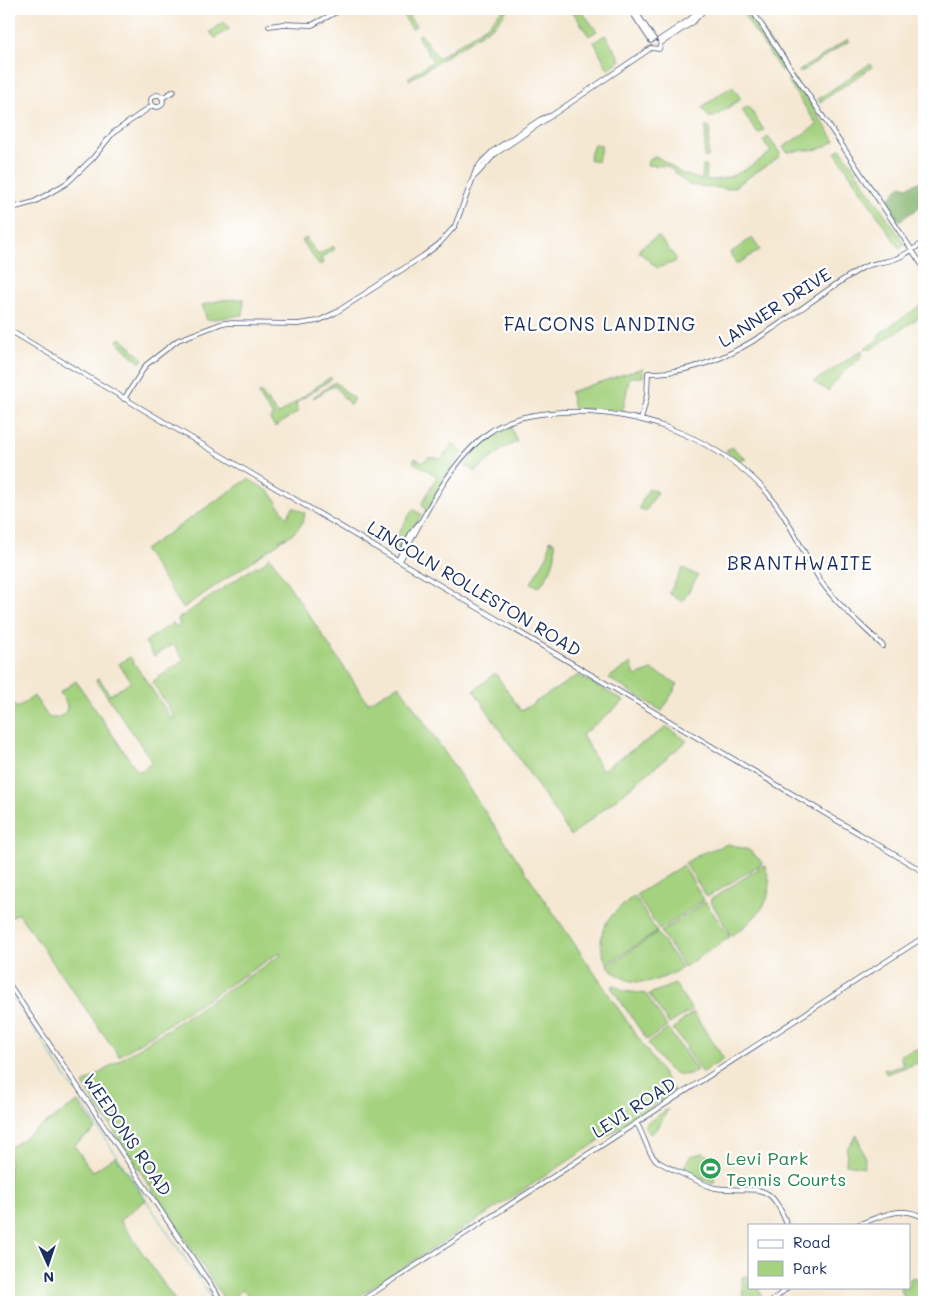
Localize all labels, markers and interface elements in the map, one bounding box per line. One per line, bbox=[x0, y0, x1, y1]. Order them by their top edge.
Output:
street label: LANNER DRIVE bbox=[713, 262, 835, 353]
district label: FALCONS LANDING bbox=[504, 311, 696, 336]
street label: LINCOLN ROLLESTON ROAD bbox=[363, 515, 586, 662]
district label: BRANTHWAITE bbox=[727, 550, 873, 575]
street label: WEEDONS ROAD bbox=[78, 1069, 178, 1200]
street label: LEVI ROAD bbox=[587, 1071, 680, 1143]
place label: Levi Park Tennis Courts bbox=[726, 1146, 846, 1191]
sports icon: Levi Park Tennis Courts bbox=[698, 1157, 722, 1181]
legend bbox=[748, 1224, 910, 1288]
text: Road bbox=[793, 1232, 830, 1252]
north arrow bbox=[22, 1238, 72, 1288]
text: Park bbox=[793, 1258, 827, 1278]
text: N bbox=[43, 1268, 55, 1287]

